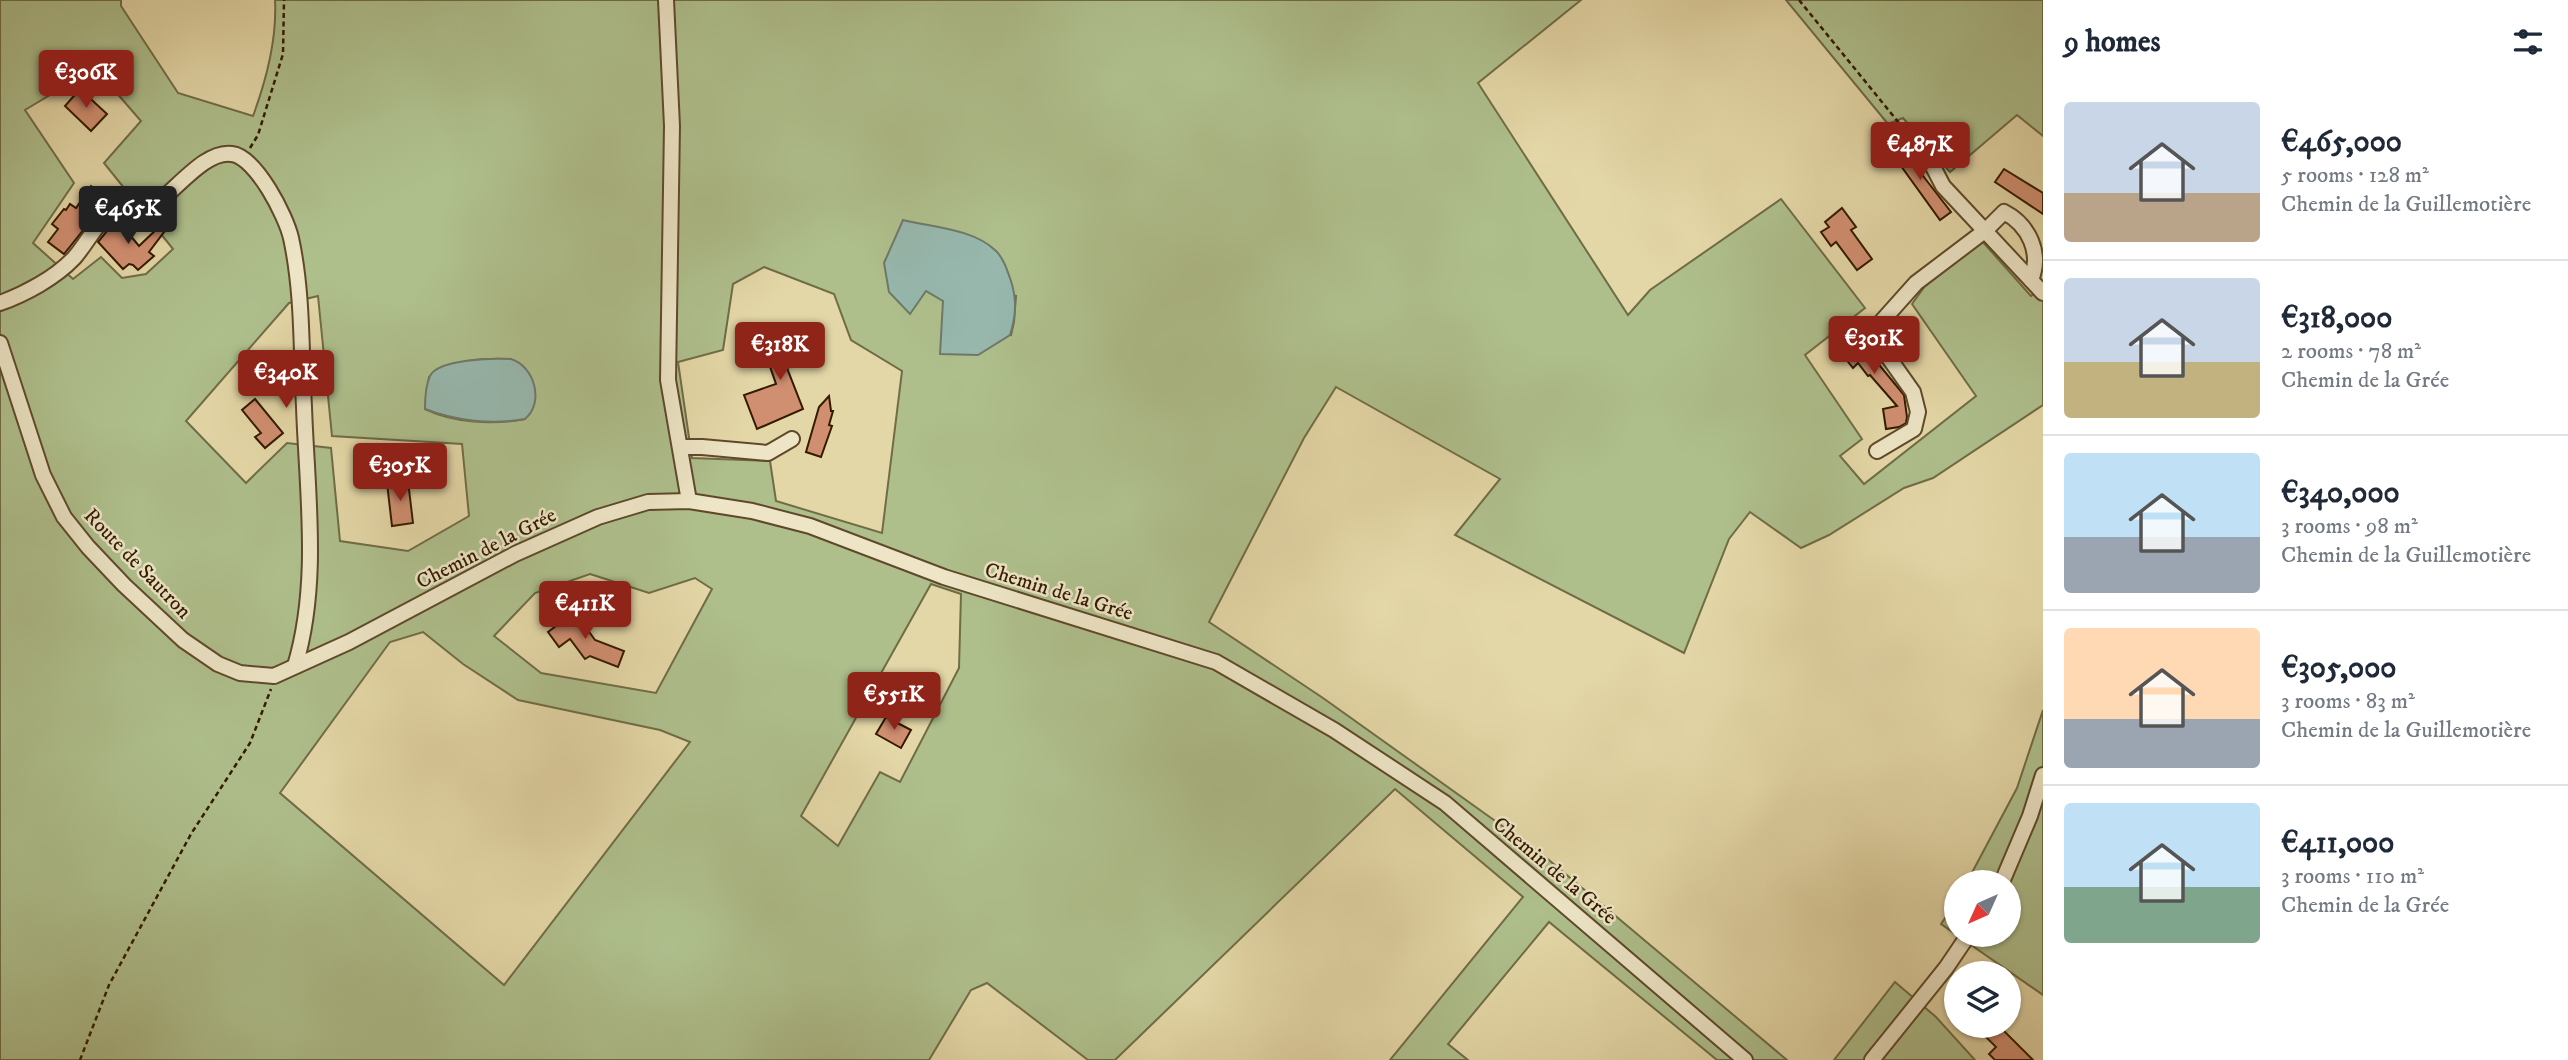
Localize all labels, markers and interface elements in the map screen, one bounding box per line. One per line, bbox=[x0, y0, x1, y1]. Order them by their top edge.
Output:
icon: filters bbox=[2509, 23, 2547, 61]
text: 9 homes bbox=[2064, 24, 2161, 61]
pin: €306K bbox=[37, 50, 135, 110]
text: €306K bbox=[55, 58, 117, 87]
pin: €487K bbox=[1871, 122, 1969, 182]
text: €465,000 bbox=[2281, 124, 2402, 161]
text: €487K bbox=[1887, 130, 1953, 159]
icon: home bbox=[2120, 130, 2204, 214]
text: 5 rooms · 128 m² bbox=[2281, 161, 2429, 190]
pin: €465K bbox=[79, 187, 177, 246]
text: Chemin de la Guillemotière bbox=[2281, 190, 2531, 219]
text: €465K bbox=[95, 194, 161, 223]
text: €318,000 bbox=[2281, 300, 2392, 337]
icon: home bbox=[2120, 306, 2204, 390]
pin: €301K bbox=[1825, 316, 1923, 376]
pin: €318K bbox=[731, 322, 829, 382]
text: €301K bbox=[1845, 324, 1903, 353]
text: €318K bbox=[751, 330, 809, 359]
text: 2 rooms · 78 m² bbox=[2281, 337, 2421, 366]
pin: €340K bbox=[237, 350, 335, 410]
text: €340K bbox=[254, 358, 318, 387]
text: Chemin de la Grée bbox=[2281, 366, 2449, 395]
pin: €305K bbox=[351, 444, 449, 503]
text: €305K bbox=[369, 451, 431, 480]
text: €340,000 bbox=[2281, 475, 2400, 512]
icon: home bbox=[2120, 481, 2204, 565]
street label: Chemin de la Grée bbox=[412, 502, 561, 595]
street label: Route de Sautron bbox=[78, 503, 197, 624]
text: 3 rooms · 98 m² bbox=[2281, 512, 2418, 541]
text: Chemin de la Guillemotière bbox=[2281, 541, 2531, 570]
street label: Chemin de la Grée bbox=[981, 557, 1136, 627]
pin: €411K bbox=[536, 582, 634, 641]
text: €411K bbox=[555, 589, 615, 618]
text: €305,000 bbox=[2281, 650, 2396, 687]
icon: home bbox=[2120, 656, 2204, 740]
pin: €551K bbox=[845, 672, 943, 732]
text: €551K bbox=[864, 680, 924, 709]
text: 3 rooms · 83 m² bbox=[2281, 687, 2415, 716]
text: Chemin de la Guillemotière bbox=[2281, 716, 2531, 745]
street label: Chemin de la Grée bbox=[1487, 811, 1622, 930]
text: €411,000 bbox=[2281, 825, 2394, 862]
icon: home bbox=[2120, 831, 2204, 915]
text: 3 rooms · 110 m² bbox=[2281, 862, 2424, 891]
north arrow bbox=[1944, 870, 2021, 947]
map controls bbox=[1944, 870, 2021, 1038]
text: Chemin de la Grée bbox=[2281, 891, 2449, 920]
button: layers bbox=[1944, 961, 2021, 1038]

